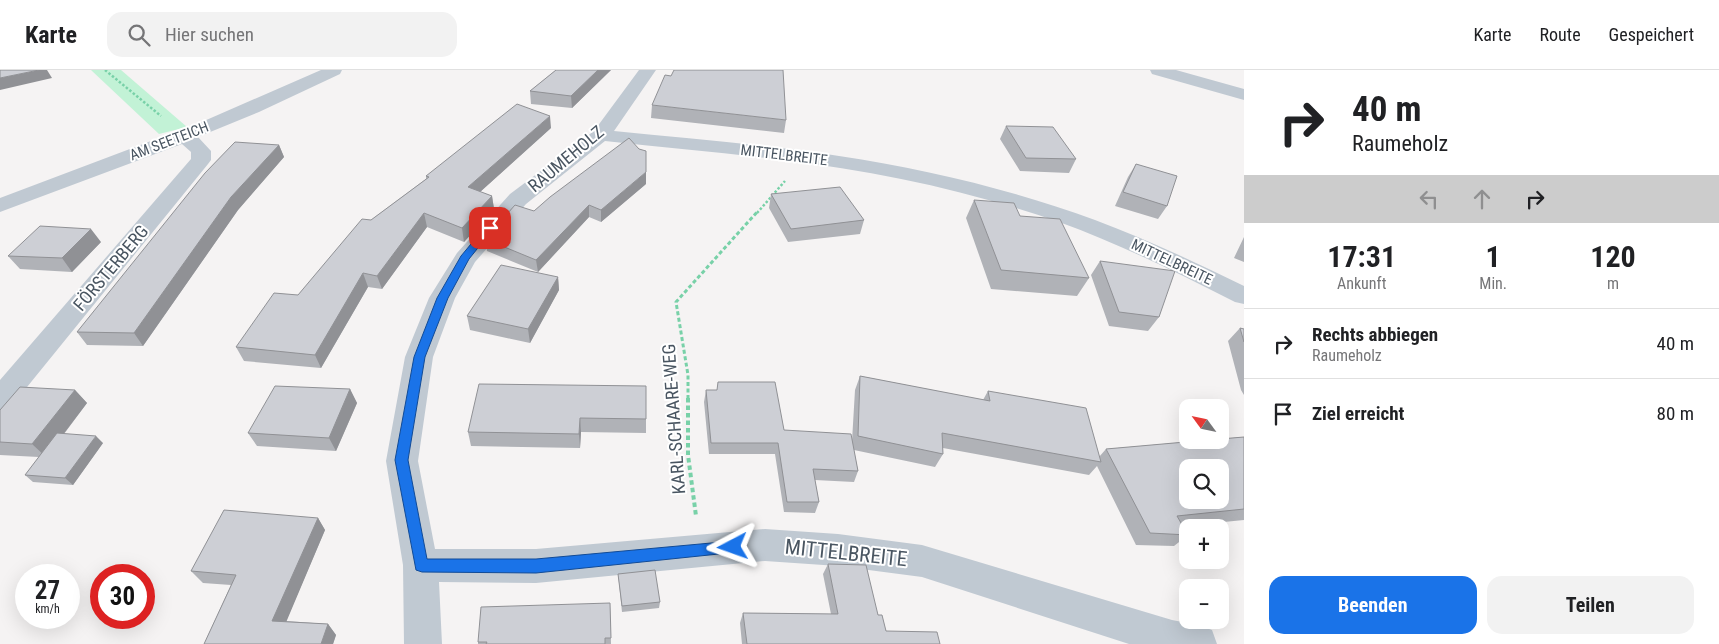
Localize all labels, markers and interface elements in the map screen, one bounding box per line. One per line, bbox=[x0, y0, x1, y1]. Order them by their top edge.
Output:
search box bbox=[107, 12, 457, 57]
text: Karte bbox=[25, 21, 77, 49]
icon: search bbox=[125, 21, 153, 49]
text: Hier suchen bbox=[165, 23, 254, 46]
text: Karte bbox=[1473, 24, 1512, 45]
text: Route bbox=[1540, 24, 1581, 45]
text: Gespeichert bbox=[1609, 24, 1694, 45]
text: 40 m bbox=[1352, 89, 1421, 130]
icon: right bbox=[1269, 90, 1334, 155]
street label: AM SEETEICH bbox=[127, 118, 211, 164]
street label: RAUMEHOLZ bbox=[524, 121, 608, 196]
text: Raumeholz bbox=[1352, 131, 1448, 156]
street label: MITTELBREITE bbox=[739, 141, 829, 169]
icon: left bbox=[1415, 185, 1443, 213]
icon: ahead bbox=[1468, 185, 1496, 213]
icon: right bbox=[1521, 185, 1549, 213]
pin bbox=[469, 207, 511, 249]
icon: arrive bbox=[476, 214, 504, 242]
street label: FÖRSTERBERG bbox=[69, 221, 152, 315]
street label: MITTELBREITE bbox=[1128, 235, 1216, 289]
text: 17:31 bbox=[1327, 239, 1396, 274]
text: 1 bbox=[1486, 239, 1501, 274]
text: 120 bbox=[1590, 239, 1636, 274]
text: Ankunft bbox=[1337, 274, 1386, 293]
text: Min. bbox=[1479, 274, 1507, 293]
text: m bbox=[1607, 274, 1619, 293]
text: Rechts abbiegen bbox=[1312, 323, 1438, 346]
icon: right bbox=[1269, 330, 1297, 358]
text: 40 m bbox=[1657, 332, 1694, 355]
street label: KARL-SCHAARE-WEG bbox=[658, 343, 689, 495]
text: Raumeholz bbox=[1312, 346, 1382, 365]
north arrow bbox=[1179, 399, 1229, 449]
map controls bbox=[1179, 399, 1229, 629]
icon: arrive bbox=[1269, 400, 1297, 428]
text: Ziel erreicht bbox=[1312, 402, 1404, 425]
text: 80 m bbox=[1657, 402, 1694, 425]
button: search bbox=[1179, 459, 1229, 509]
button: + bbox=[1179, 519, 1229, 569]
position arrow bbox=[706, 520, 758, 572]
street label: MITTELBREITE bbox=[784, 535, 908, 571]
speed limit sign: 30 bbox=[90, 564, 155, 629]
text: 27 bbox=[35, 576, 60, 605]
button: Beenden bbox=[1269, 576, 1477, 634]
button: Teilen bbox=[1487, 576, 1694, 634]
button: − bbox=[1179, 579, 1229, 629]
text: km/h bbox=[35, 602, 60, 616]

